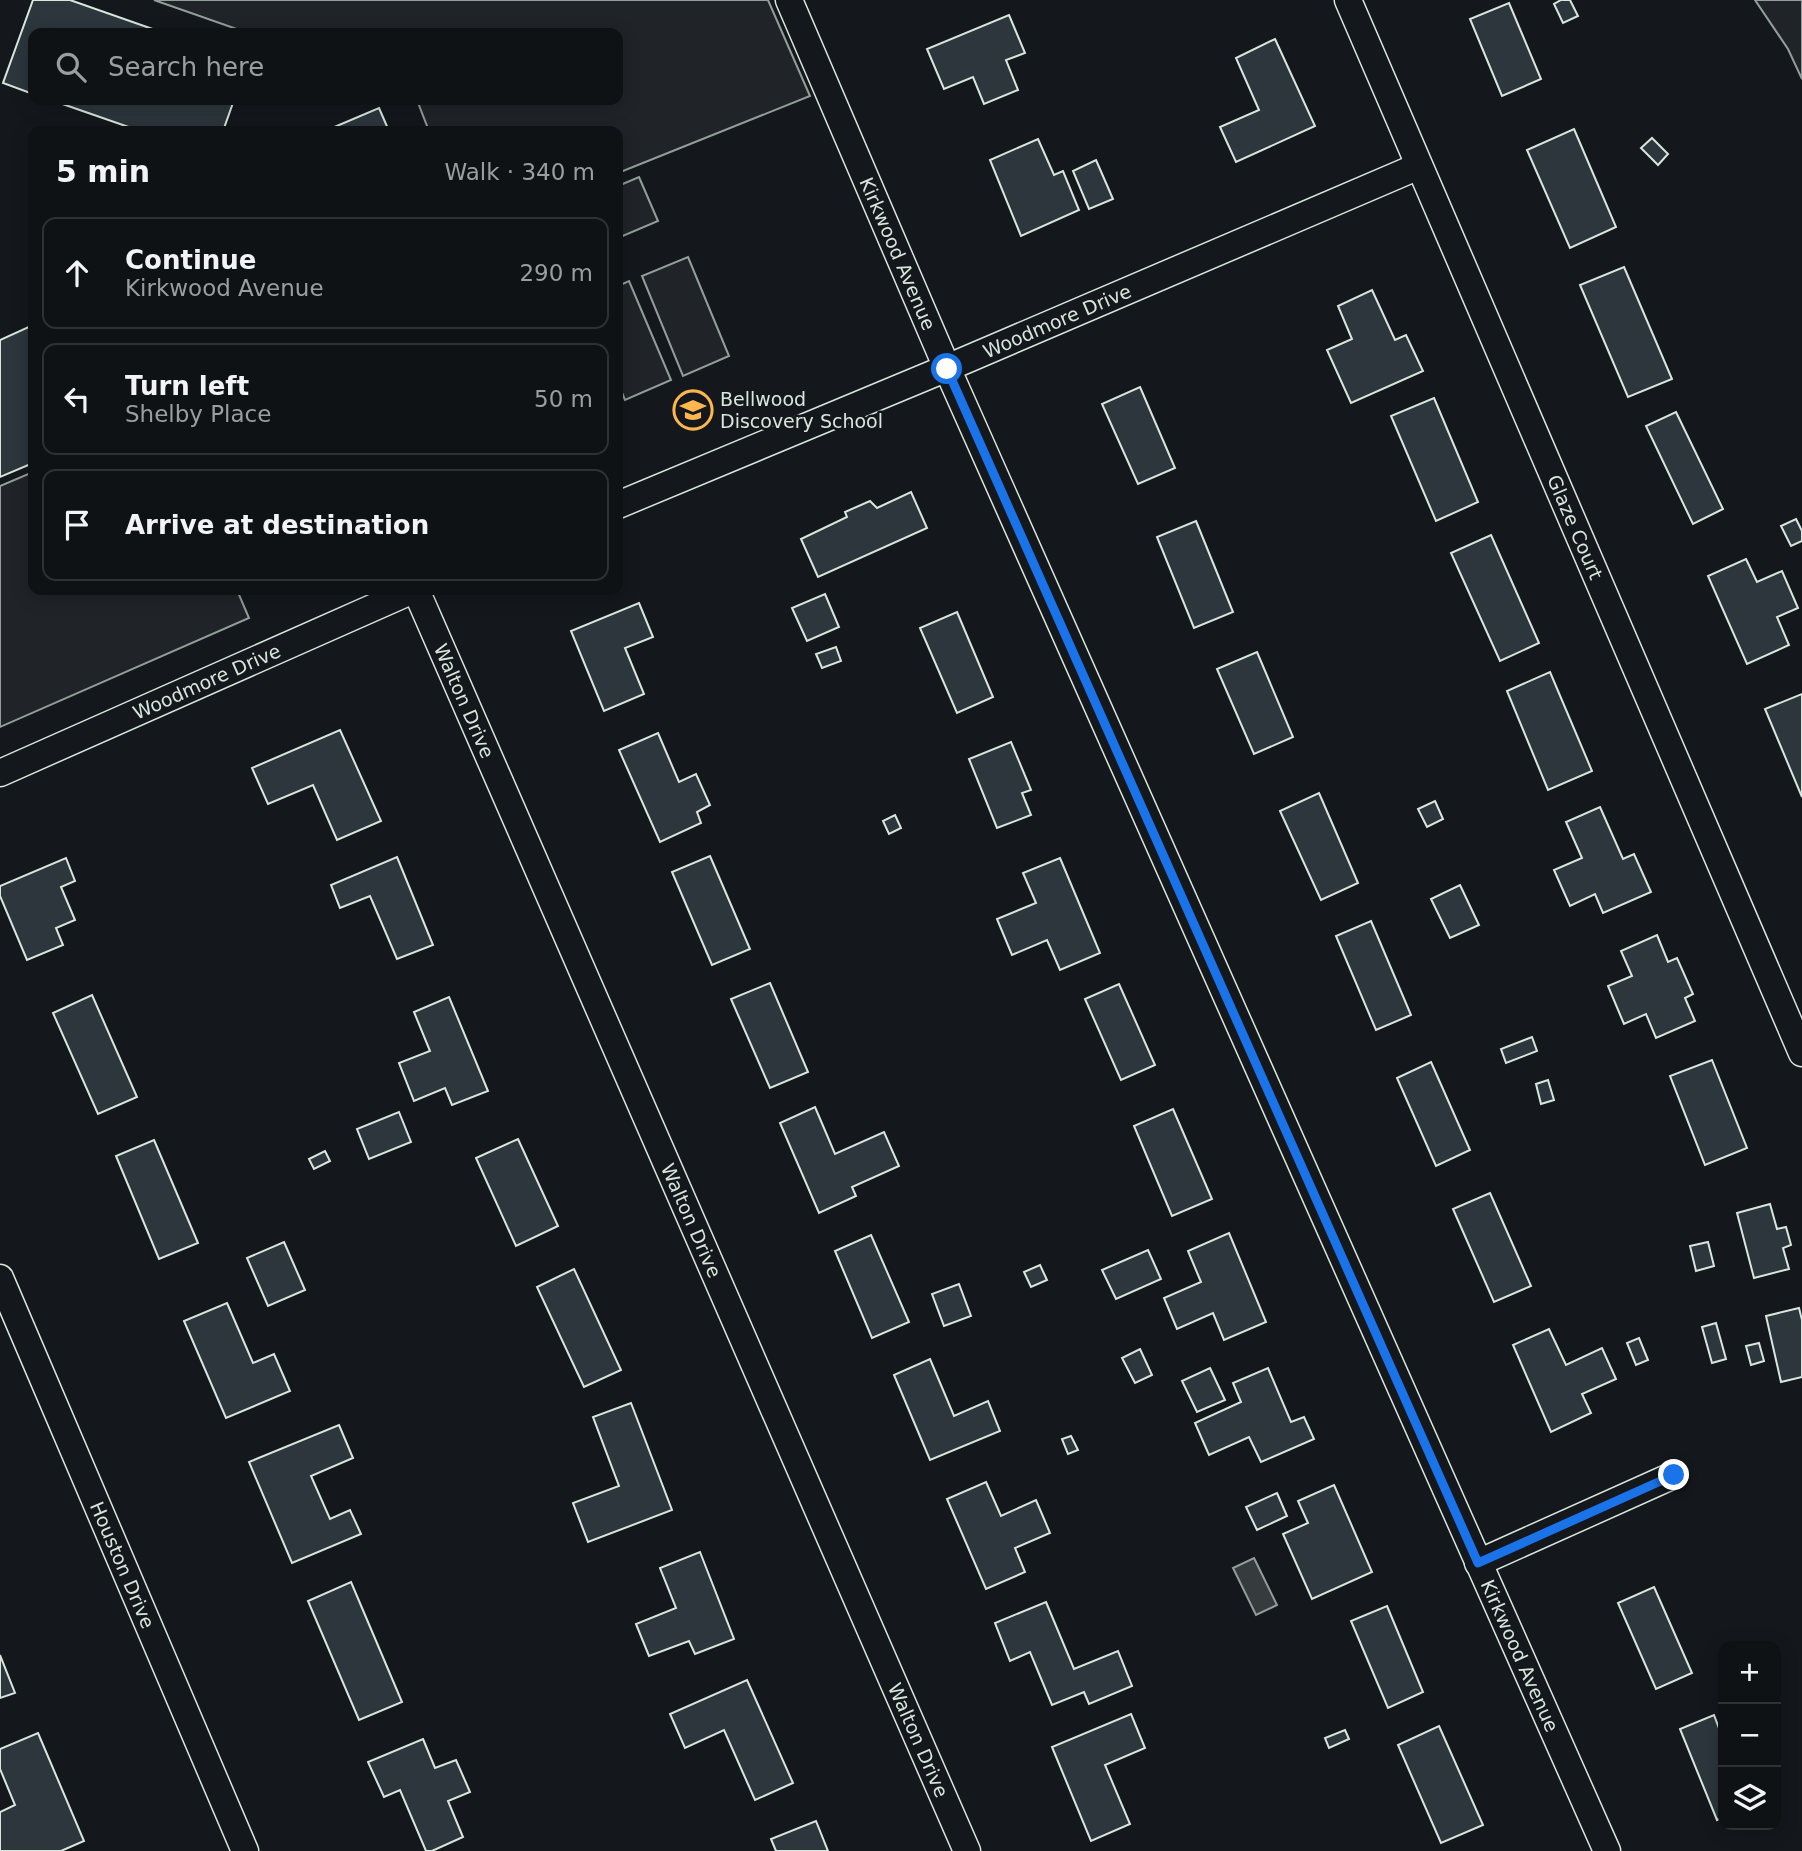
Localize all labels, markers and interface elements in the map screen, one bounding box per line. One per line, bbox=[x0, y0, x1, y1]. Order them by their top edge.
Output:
search box bbox=[28, 28, 623, 105]
icon: search bbox=[52, 48, 90, 86]
text: Search here bbox=[108, 52, 264, 82]
text: 5 min bbox=[56, 154, 150, 189]
text: Walk · 340 m bbox=[444, 159, 595, 185]
street label: Kirkwood Avenue bbox=[855, 174, 940, 333]
text: Continue bbox=[125, 245, 256, 275]
icon: ahead bbox=[58, 254, 96, 292]
text: 290 m bbox=[519, 260, 593, 286]
text: Kirkwood Avenue bbox=[125, 275, 324, 301]
street label: Woodmore Drive bbox=[980, 280, 1134, 362]
route start bbox=[931, 353, 962, 384]
text: Turn left bbox=[125, 371, 249, 401]
icon: left bbox=[58, 380, 96, 418]
text: 50 m bbox=[534, 386, 593, 412]
place label: Bellwood Discovery School bbox=[720, 388, 883, 432]
school or university icon: Bellwood Discovery School bbox=[672, 389, 714, 431]
text: Shelby Place bbox=[125, 401, 271, 427]
street label: Glaze Court bbox=[1543, 471, 1607, 583]
icon: arrive bbox=[58, 506, 96, 544]
text: Arrive at destination bbox=[125, 510, 429, 540]
street label: Woodmore Drive bbox=[129, 639, 284, 724]
street label: Walton Drive bbox=[430, 640, 499, 761]
street label: Walton Drive bbox=[657, 1160, 726, 1281]
route end bbox=[1658, 1459, 1689, 1490]
street label: Houston Drive bbox=[86, 1498, 159, 1632]
street label: Kirkwood Avenue bbox=[1477, 1576, 1564, 1735]
map controls bbox=[1718, 1641, 1781, 1830]
button: + bbox=[1718, 1641, 1781, 1704]
street label: Walton Drive bbox=[884, 1680, 953, 1800]
button: − bbox=[1718, 1704, 1781, 1767]
button: layers bbox=[1718, 1767, 1781, 1830]

